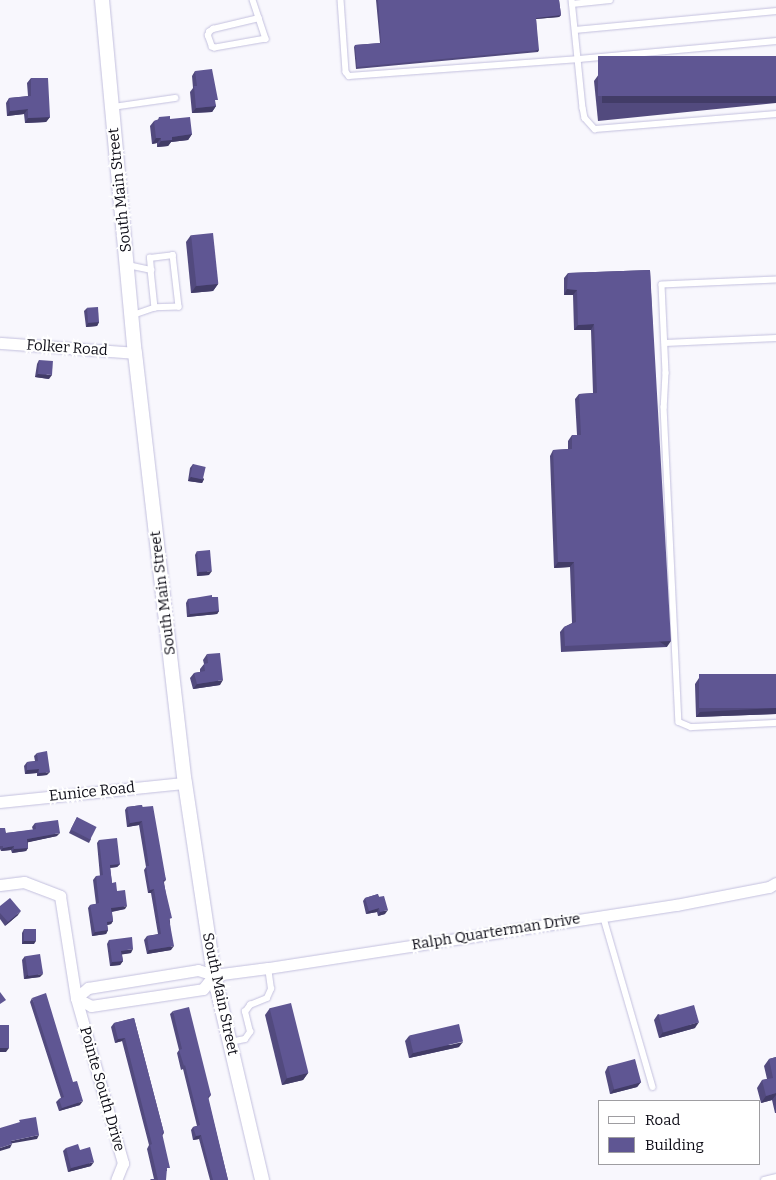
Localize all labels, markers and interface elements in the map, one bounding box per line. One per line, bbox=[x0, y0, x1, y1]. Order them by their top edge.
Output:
street label: South Main Street bbox=[105, 127, 135, 253]
street label: Folker Road bbox=[26, 336, 108, 360]
street label: South Main Street bbox=[146, 530, 180, 656]
street label: Eunice Road bbox=[48, 779, 136, 805]
street label: Ralph Quarterman Drive bbox=[410, 910, 582, 954]
street label: South Main Street bbox=[198, 931, 242, 1057]
street label: Pointe South Drive bbox=[76, 1025, 128, 1153]
legend bbox=[598, 1100, 761, 1165]
text: Road bbox=[645, 1111, 680, 1129]
text: Building bbox=[645, 1136, 704, 1154]

